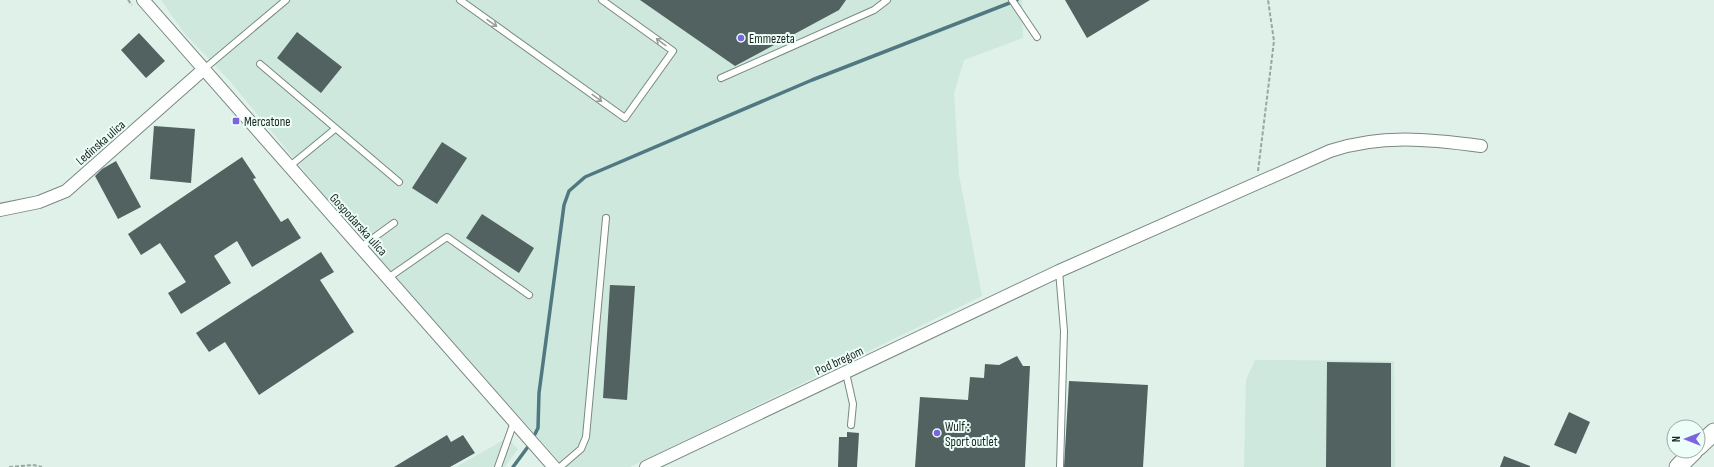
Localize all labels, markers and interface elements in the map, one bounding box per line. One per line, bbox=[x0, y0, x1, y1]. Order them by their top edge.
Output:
one-way arrow bbox=[486, 19, 497, 27]
place label: Emmezeta bbox=[749, 31, 795, 47]
marker: Emmezeta bbox=[736, 33, 746, 43]
one-way arrow bbox=[656, 38, 667, 47]
one-way arrow bbox=[592, 94, 603, 102]
place label: Mercatone bbox=[244, 114, 291, 130]
marker: Mercatone bbox=[231, 116, 241, 126]
street label: Ledinska ulica bbox=[73, 117, 129, 169]
street label: Gospodarska ulica bbox=[326, 190, 391, 259]
street label: Pod bregom bbox=[813, 343, 866, 379]
place label: Wulf : Sport outlet bbox=[945, 419, 998, 450]
north arrow bbox=[1666, 419, 1706, 459]
marker: Wulf : Sport outlet bbox=[932, 428, 942, 438]
text: N bbox=[1670, 436, 1683, 442]

